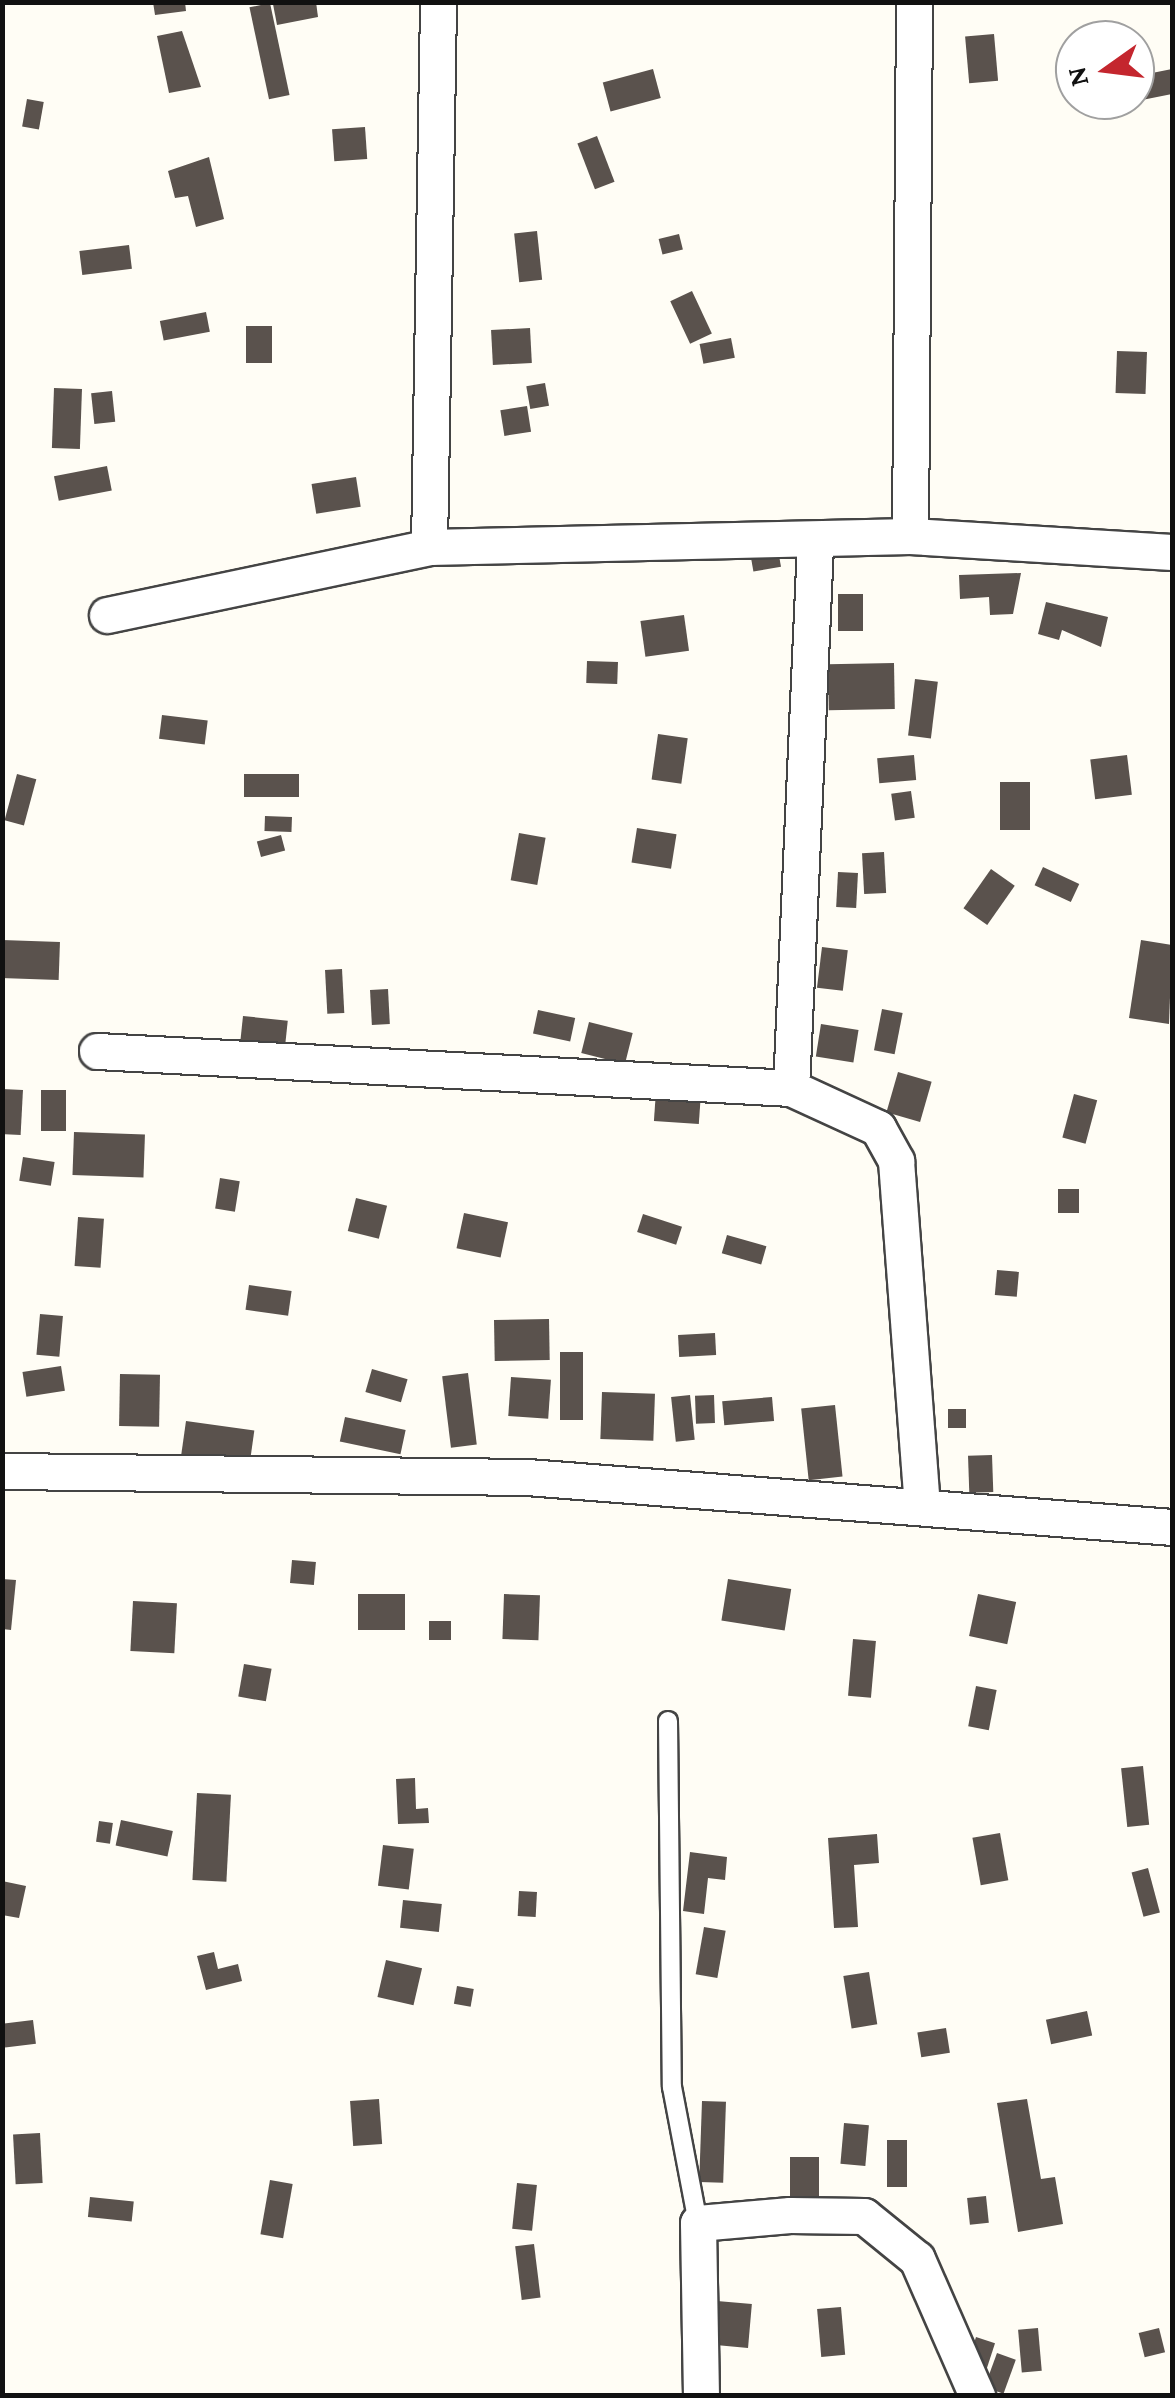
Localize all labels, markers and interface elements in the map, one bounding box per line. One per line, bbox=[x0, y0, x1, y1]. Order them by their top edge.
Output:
north arrow bbox=[1055, 20, 1155, 120]
text: N bbox=[1060, 64, 1095, 90]

